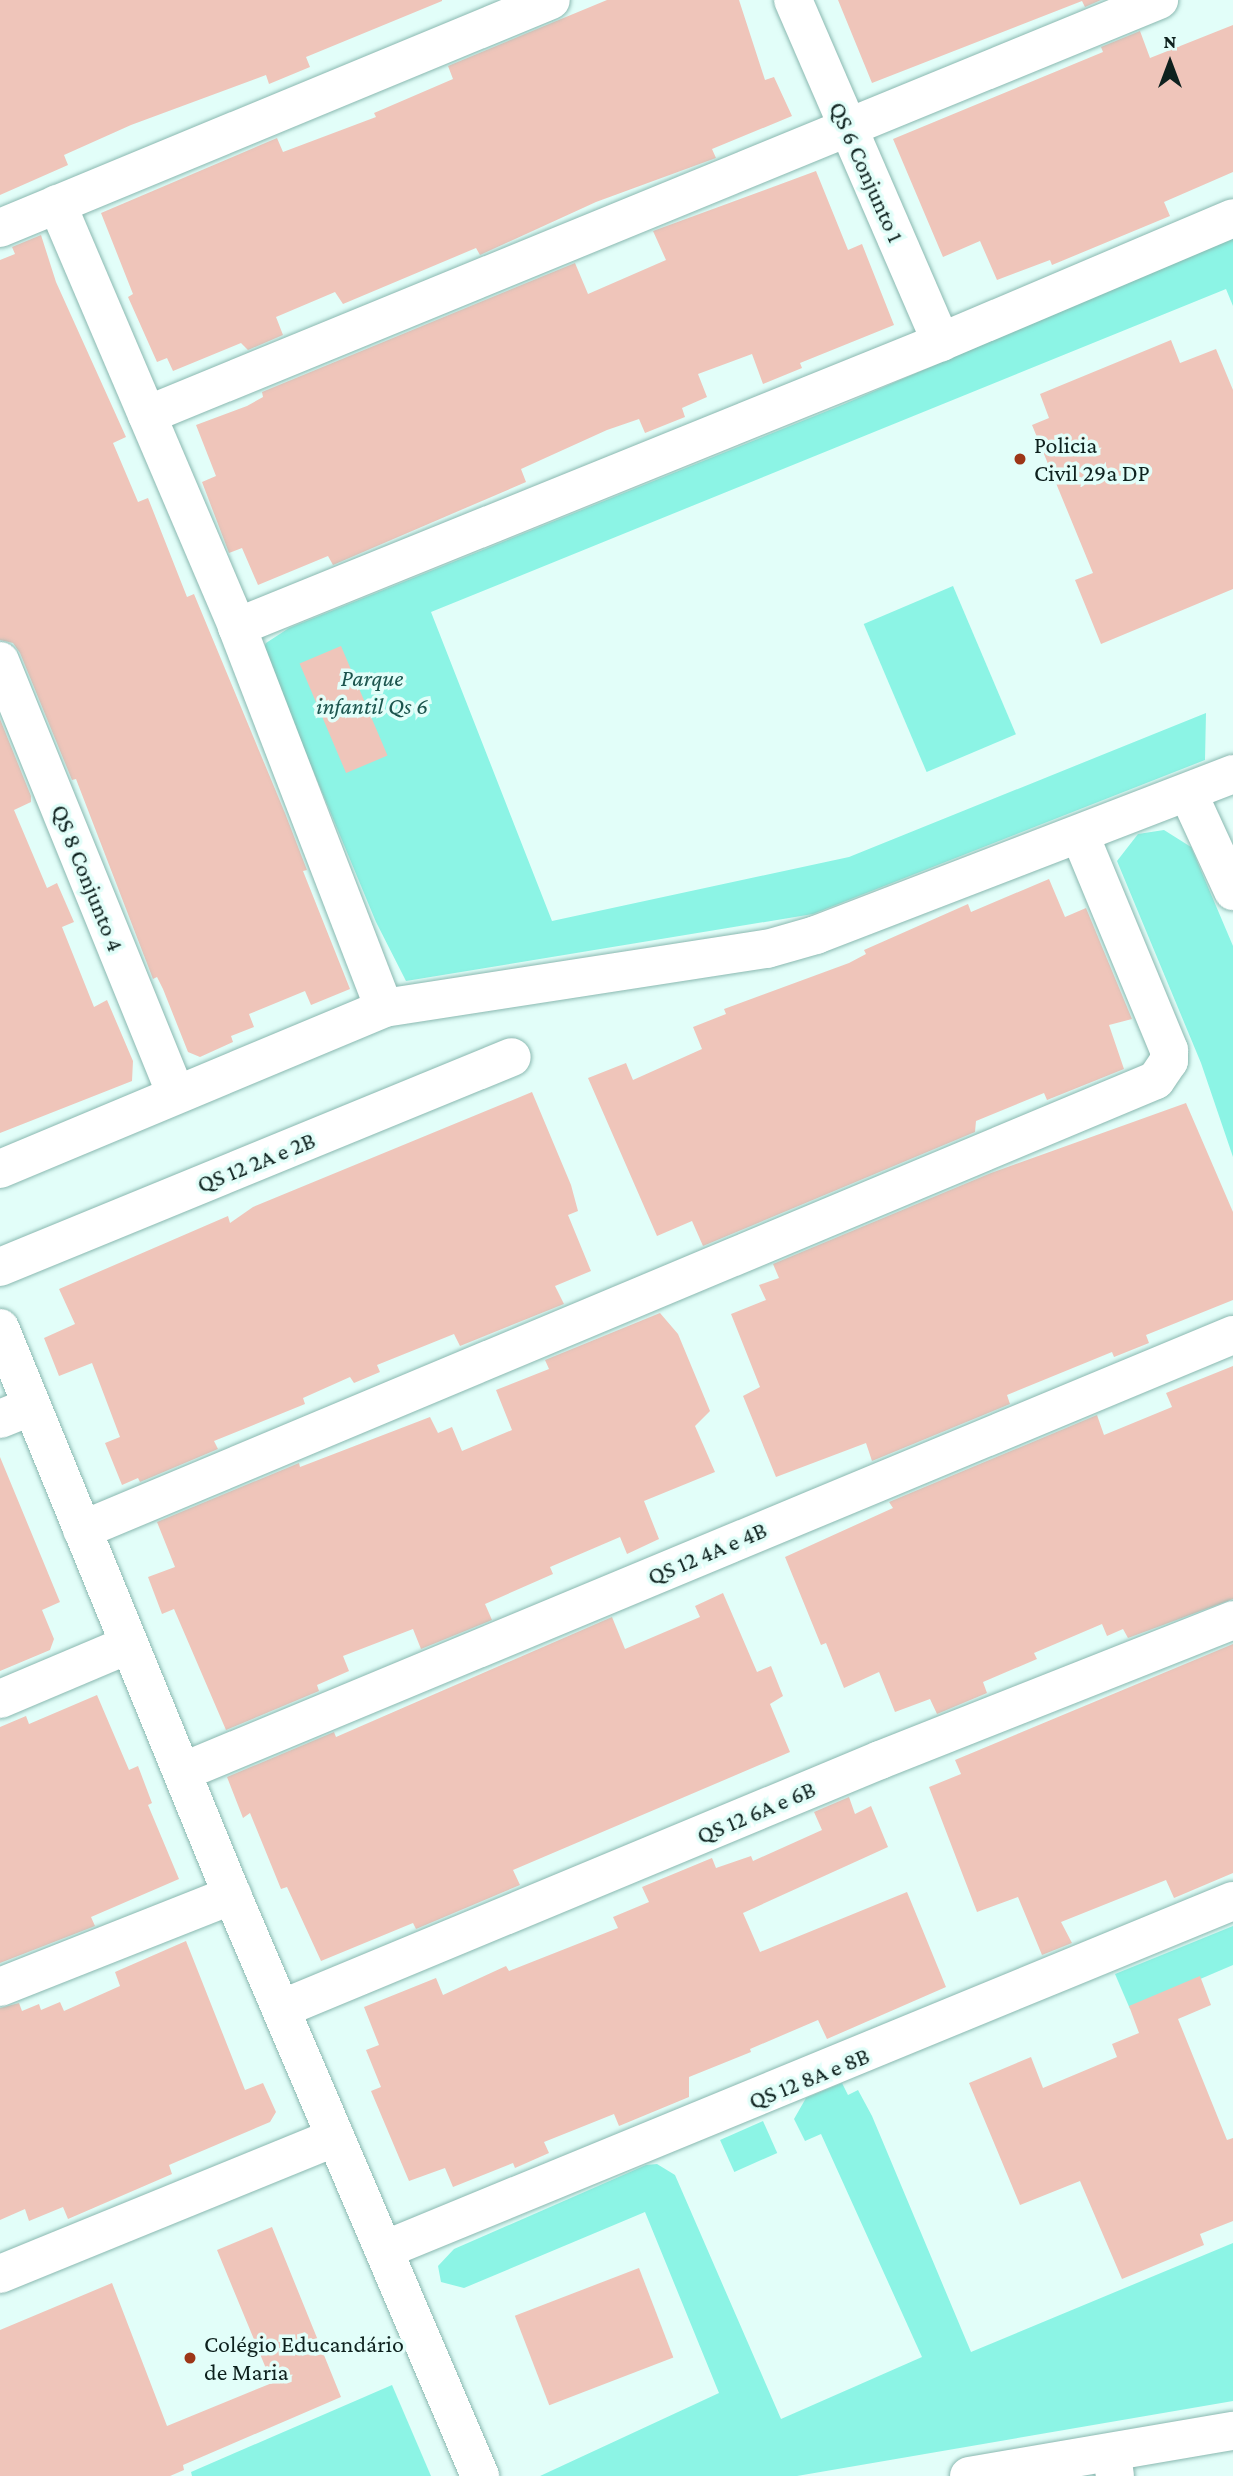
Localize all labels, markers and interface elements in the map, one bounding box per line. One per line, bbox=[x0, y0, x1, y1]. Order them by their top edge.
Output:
north arrow bbox=[1135, 28, 1205, 98]
text: N bbox=[1164, 31, 1176, 52]
street label: QS 6 Conjunto 1 bbox=[823, 97, 911, 247]
place label: Policia Civil 29a DP bbox=[1034, 431, 1150, 487]
marker: Policia Civil 29a DP bbox=[1012, 451, 1028, 467]
park label: Parque infantil Qs 6 bbox=[316, 664, 428, 720]
street label: QS 8 Conjunto 4 bbox=[45, 800, 131, 956]
street label: QS 12 2A e 2B bbox=[193, 1125, 319, 1199]
street label: QS 12 4A e 4B bbox=[643, 1515, 771, 1591]
street label: QS 12 6A e 6B bbox=[692, 1774, 820, 1850]
street label: QS 12 8A e 8B bbox=[744, 2041, 874, 2115]
place label: Colégio Educandário de Maria bbox=[204, 2330, 404, 2386]
marker: Colégio Educandário de Maria bbox=[182, 2350, 198, 2366]

